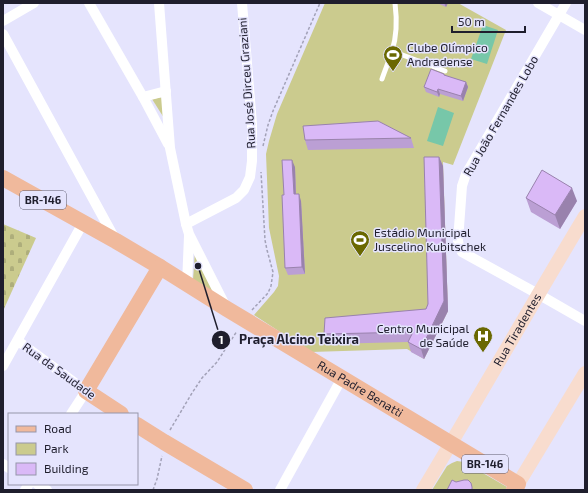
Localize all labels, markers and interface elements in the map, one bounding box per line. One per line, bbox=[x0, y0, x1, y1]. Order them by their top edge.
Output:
scale bar bbox=[452, 8, 525, 34]
text: 50 m bbox=[458, 14, 485, 28]
street label: Rua José Dirceu Graziani bbox=[234, 17, 258, 149]
place label: Clube Olímpico Andradense bbox=[407, 40, 488, 68]
sports icon: Clube Olímpico Andradense bbox=[382, 44, 404, 72]
street label: Rua João Fernandes Lobo bbox=[460, 53, 541, 178]
road number: BR-146 bbox=[20, 191, 66, 209]
place label: Estádio Municipal Juscelino Kubitschek bbox=[374, 225, 486, 253]
sports icon: Estádio Municipal Juscelino Kubitschek bbox=[349, 229, 371, 257]
street label: Rua Tiradentes bbox=[490, 290, 543, 368]
place label: Centro Municipal de Saúde bbox=[377, 321, 469, 349]
hospital icon: Centro Municipal de Saúde bbox=[472, 325, 494, 353]
callout: Praça Alcino Teixira bbox=[211, 327, 368, 352]
text: Praça Alcino Teixira bbox=[239, 331, 359, 348]
text: 1 bbox=[218, 332, 224, 346]
street label: Rua da Saudade bbox=[20, 339, 99, 401]
street label: Rua Padre Benatti bbox=[315, 357, 406, 419]
legend bbox=[8, 413, 138, 485]
text: Road bbox=[44, 421, 72, 435]
text: Park bbox=[44, 441, 69, 455]
road number: BR-146 bbox=[462, 455, 508, 473]
text: Building bbox=[44, 461, 89, 475]

